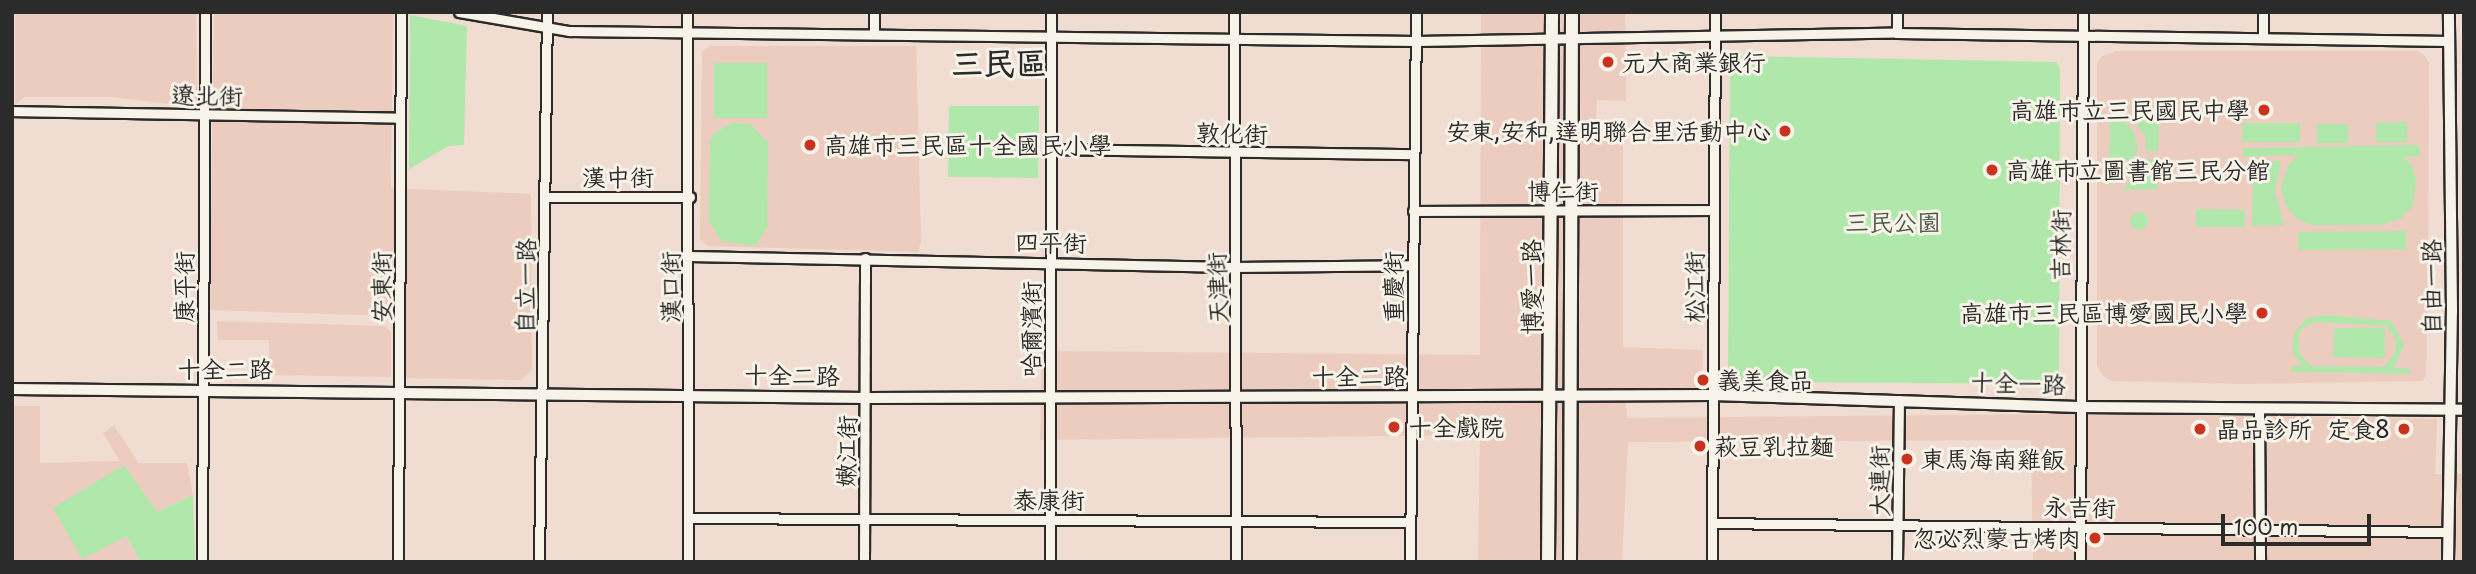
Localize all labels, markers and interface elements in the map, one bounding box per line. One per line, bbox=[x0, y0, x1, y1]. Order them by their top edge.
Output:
district label: 三民區 bbox=[951, 43, 1047, 81]
place label: 元大商業銀行 bbox=[1622, 48, 1766, 76]
marker: 元大商業銀行 bbox=[1600, 54, 1616, 70]
street label: 遼北街 bbox=[171, 80, 243, 110]
place label: 高雄市立三民國民中學 bbox=[2010, 96, 2250, 124]
marker: 高雄市立三民國民中學 bbox=[2256, 102, 2272, 118]
place label: 安東,安和,達明聯合里活動中心 bbox=[1446, 117, 1771, 145]
street label: 敦化街 bbox=[1196, 118, 1268, 148]
marker: 安東,安和,達明聯合里活動中心 bbox=[1777, 123, 1793, 139]
place label: 高雄市三民區十全國民小學 bbox=[824, 131, 1112, 159]
marker: 高雄市三民區十全國民小學 bbox=[802, 137, 818, 153]
place label: 高雄市立圖書館三民分館 bbox=[2006, 156, 2270, 184]
marker: 高雄市立圖書館三民分館 bbox=[1984, 162, 2000, 178]
street label: 漢中街 bbox=[582, 163, 654, 191]
street label: 博仁街 bbox=[1527, 177, 1599, 205]
park label: 三民公園 bbox=[1845, 208, 1941, 236]
street label: 吉林街 bbox=[2045, 209, 2075, 281]
street label: 四平街 bbox=[1015, 227, 1087, 257]
street label: 自立一路 bbox=[510, 238, 540, 334]
street label: 博愛一路 bbox=[1517, 239, 1545, 335]
street label: 自由一路 bbox=[2417, 239, 2445, 335]
street label: 康平街 bbox=[170, 251, 198, 323]
street label: 安東街 bbox=[367, 251, 395, 323]
street label: 漢口街 bbox=[656, 251, 684, 323]
street label: 重慶街 bbox=[1379, 251, 1407, 323]
street label: 松江街 bbox=[1680, 251, 1708, 323]
street label: 天津街 bbox=[1201, 252, 1233, 324]
street label: 哈爾濱街 bbox=[1017, 281, 1045, 377]
place label: 高雄市三民區博愛國民小學 bbox=[1960, 299, 2248, 327]
marker: 高雄市三民區博愛國民小學 bbox=[2254, 305, 2270, 321]
street label: 十全二路 bbox=[177, 355, 273, 383]
street label: 十全二路 bbox=[744, 360, 840, 390]
street label: 十全二路 bbox=[1311, 362, 1407, 390]
place label: 義美食品 bbox=[1717, 366, 1813, 394]
street label: 十全一路 bbox=[1970, 367, 2066, 399]
marker: 義美食品 bbox=[1695, 372, 1711, 388]
place label: 十全戲院 bbox=[1408, 413, 1504, 441]
street label: 嫩江街 bbox=[831, 415, 861, 487]
place label: 晶品診所 bbox=[2216, 415, 2312, 443]
place label: 定食8 bbox=[2327, 415, 2390, 443]
marker: 十全戲院 bbox=[1386, 419, 1402, 435]
marker: 晶品診所 bbox=[2190, 419, 2210, 439]
marker: 定食8 bbox=[2396, 421, 2412, 437]
place label: 萩豆乳拉麵 bbox=[1714, 432, 1834, 460]
marker: 萩豆乳拉麵 bbox=[1692, 438, 1708, 454]
street label: 大連街 bbox=[1865, 445, 1893, 517]
place label: 東馬海南雞飯 bbox=[1921, 445, 2065, 473]
marker: 東馬海南雞飯 bbox=[1899, 451, 1915, 467]
street label: 泰康街 bbox=[1013, 486, 1085, 514]
street label: 永吉街 bbox=[2044, 492, 2116, 522]
scale bar bbox=[2224, 500, 2374, 544]
text: 100 m bbox=[2234, 510, 2298, 542]
place label: 忽必烈蒙古烤肉 bbox=[1913, 524, 2081, 552]
marker: 忽必烈蒙古烤肉 bbox=[2087, 530, 2103, 546]

